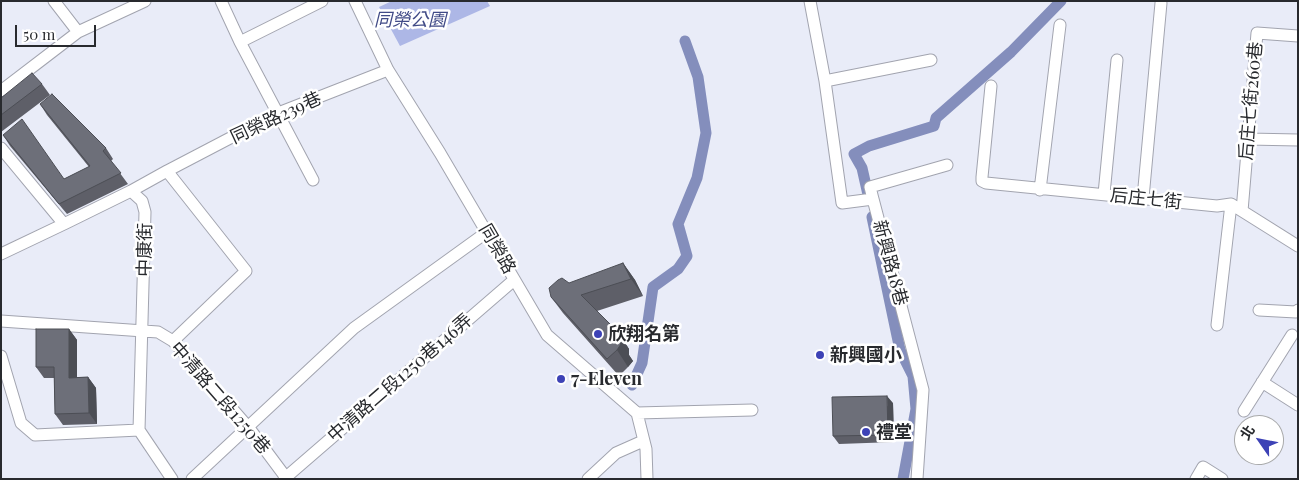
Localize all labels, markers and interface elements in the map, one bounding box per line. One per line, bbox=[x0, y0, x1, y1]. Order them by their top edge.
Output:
park label: 同榮公園 bbox=[374, 9, 446, 31]
scale bar bbox=[18, 15, 99, 47]
text: 50 m bbox=[23, 24, 55, 44]
street label: 后庄七街260巷 bbox=[1235, 41, 1267, 161]
street label: 同榮路239巷 bbox=[227, 88, 325, 148]
street label: 后庄七街 bbox=[1109, 184, 1183, 214]
street label: 新興路18巷 bbox=[868, 218, 912, 308]
street label: 同榮路 bbox=[474, 220, 520, 278]
street label: 中康街 bbox=[134, 223, 156, 277]
street label: 中清路二段1250巷146弄 bbox=[323, 309, 477, 447]
place label: 欣翔名第 bbox=[608, 323, 680, 345]
marker: 欣翔名第 bbox=[592, 328, 604, 340]
street label: 中清路二段1250巷 bbox=[165, 337, 275, 459]
place label: 新興國小 bbox=[830, 344, 902, 366]
marker: 新興國小 bbox=[814, 349, 826, 361]
place label: 7-Eleven bbox=[571, 368, 642, 390]
marker: 7-Eleven bbox=[555, 373, 567, 385]
north arrow bbox=[1234, 415, 1284, 465]
place label: 禮堂 bbox=[876, 421, 912, 443]
text: 北 bbox=[1235, 421, 1259, 443]
marker: 禮堂 bbox=[860, 426, 872, 438]

